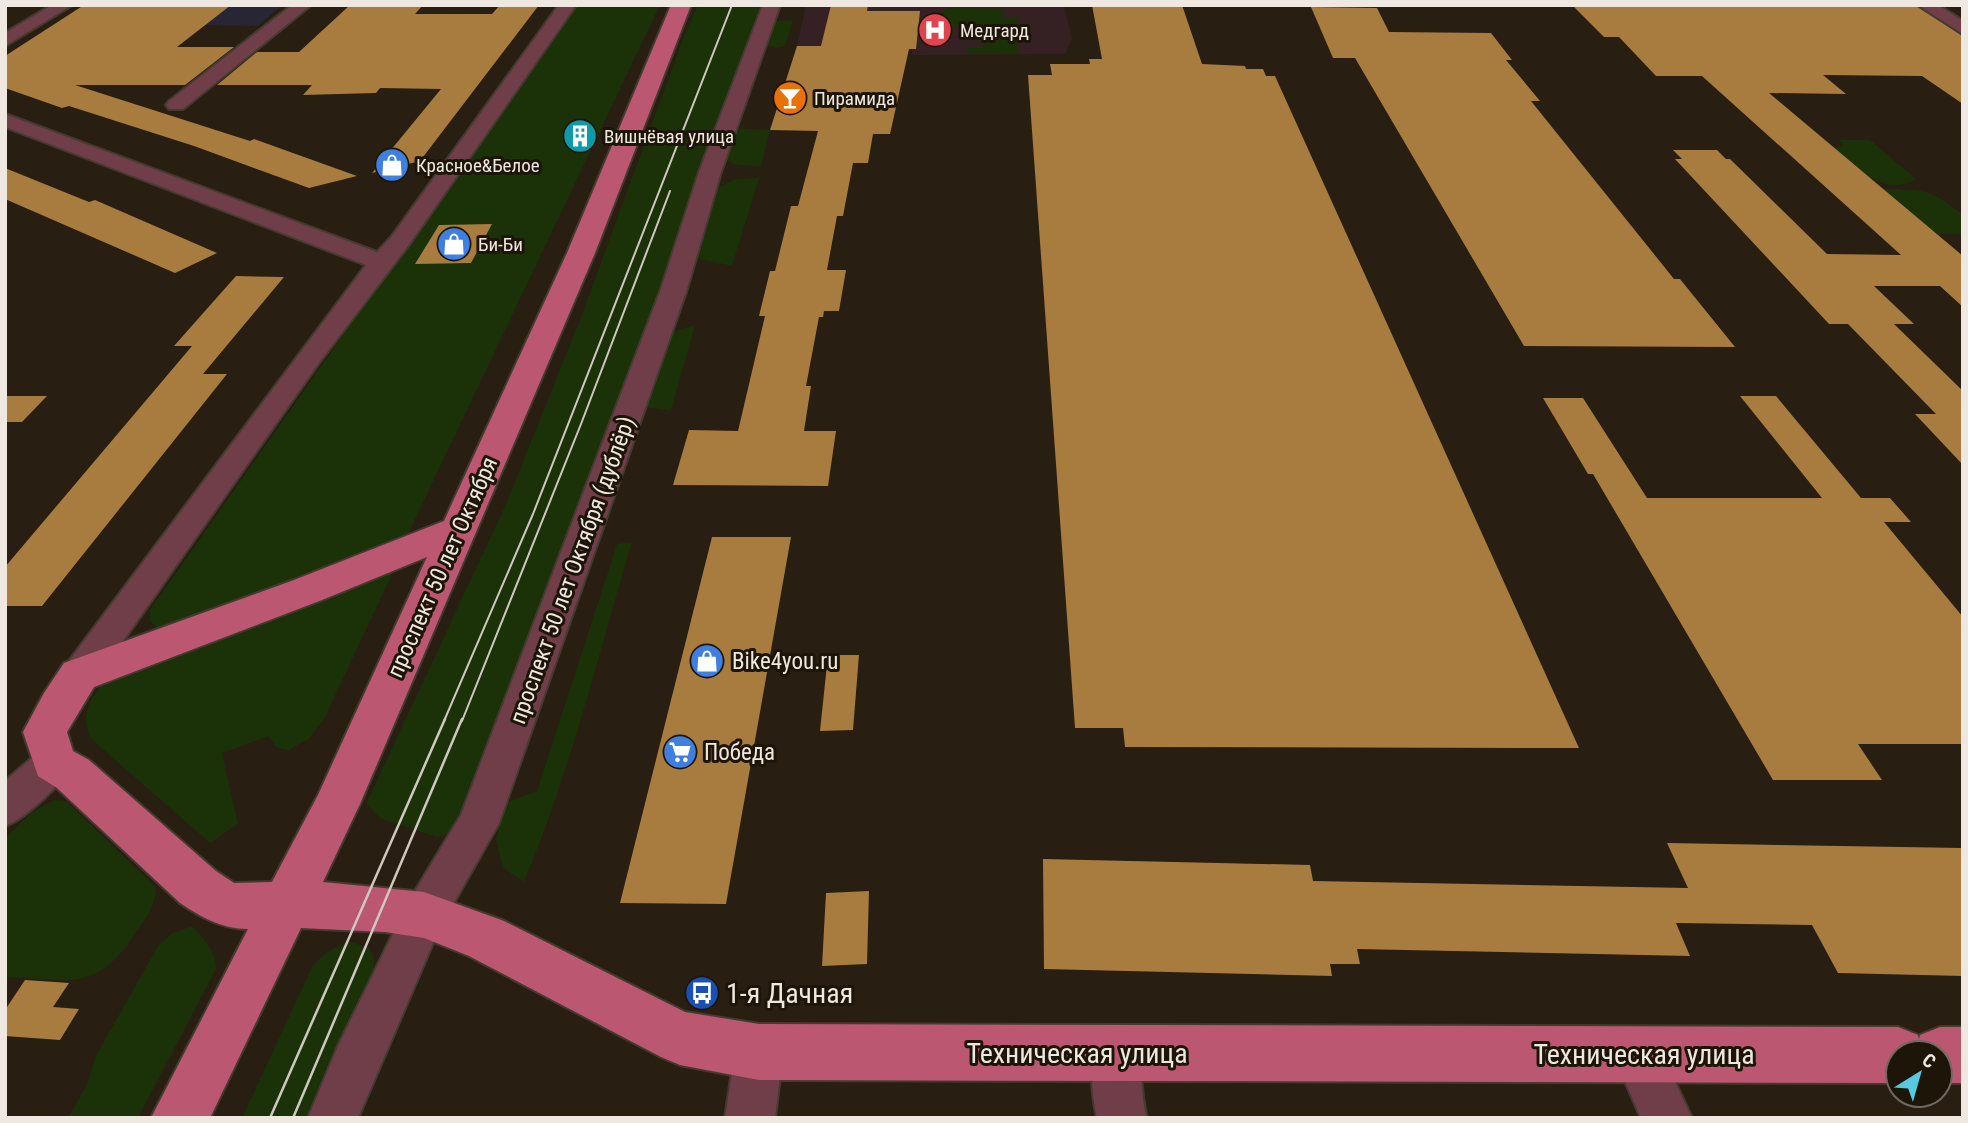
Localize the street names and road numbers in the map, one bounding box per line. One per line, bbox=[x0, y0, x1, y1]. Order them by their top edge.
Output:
street label: проспект 50 лет Октября (дублёр) bbox=[504, 413, 641, 728]
street label: проспект 50 лет Октября bbox=[382, 453, 503, 682]
street label: Техническая улица bbox=[966, 1037, 1188, 1070]
street label: Техническая улица bbox=[1533, 1038, 1755, 1071]

